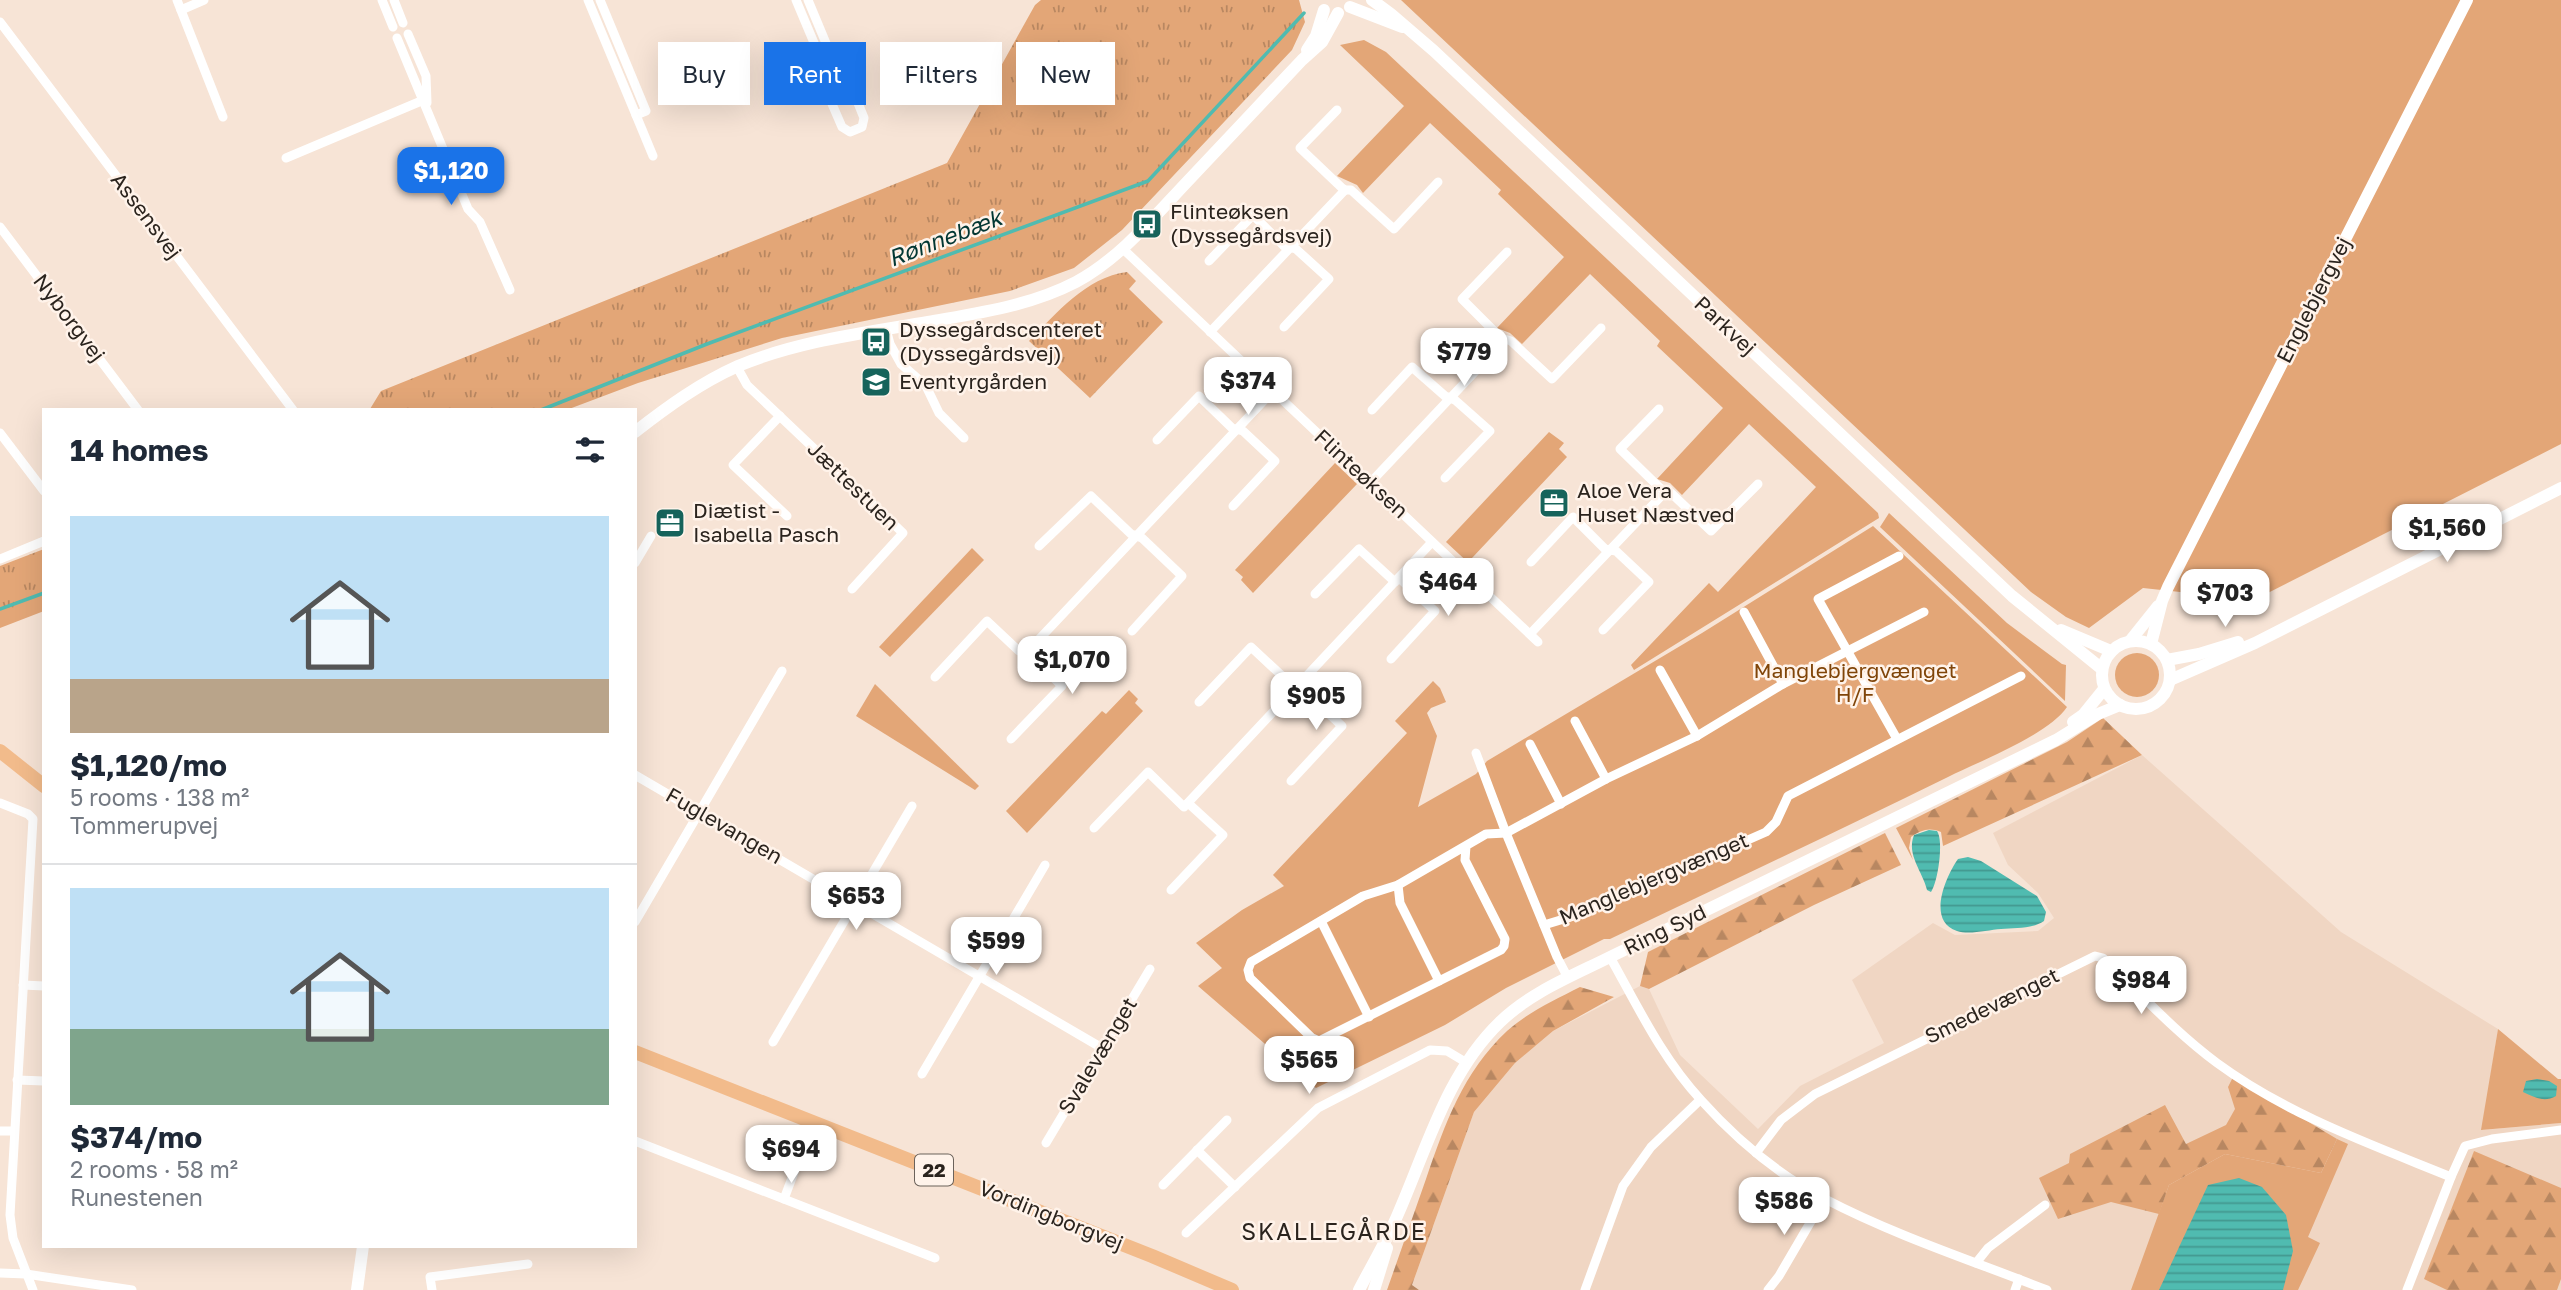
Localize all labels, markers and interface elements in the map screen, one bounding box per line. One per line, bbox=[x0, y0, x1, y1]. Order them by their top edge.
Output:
chip: Buy bbox=[658, 42, 750, 105]
chip: Rent bbox=[764, 42, 866, 105]
chip: Filters bbox=[880, 42, 1002, 105]
chip: New bbox=[1016, 42, 1115, 105]
pin: $1,120 bbox=[394, 148, 508, 207]
text: $1,120 bbox=[413, 156, 489, 184]
street label: Assensvej bbox=[106, 167, 188, 264]
place label: Flinteøksen (Dyssegårdsvej) bbox=[1170, 198, 1333, 248]
water label: Rønnebæk bbox=[884, 202, 1007, 272]
bus stop icon: Flinteøksen (Dyssegårdsvej) bbox=[1130, 207, 1164, 241]
street label: Englebjergvej bbox=[2270, 232, 2356, 367]
street label: Nyborgvej bbox=[28, 268, 111, 366]
street label: Parkvej bbox=[1689, 290, 1762, 360]
place label: Dyssegårdscenteret (Dyssegårdsvej) bbox=[899, 316, 1102, 366]
bus stop icon: Dyssegårdscenteret (Dyssegårdsvej) bbox=[859, 325, 893, 359]
pin: $779 bbox=[1423, 328, 1505, 388]
text: $779 bbox=[1436, 337, 1492, 365]
pin: $374 bbox=[1207, 358, 1289, 417]
school or university icon: Eventyrgården bbox=[859, 365, 893, 399]
text: $374 bbox=[1220, 366, 1276, 394]
place label: Eventyrgården bbox=[899, 368, 1047, 394]
street label: Flinteøksen bbox=[1309, 423, 1414, 523]
icon: filters bbox=[571, 431, 609, 469]
text: 14 homes bbox=[70, 432, 209, 468]
street label: Jættestuen bbox=[802, 435, 905, 535]
place label: Aloe Vera Huset Næstved bbox=[1577, 477, 1735, 527]
office icon: Aloe Vera Huset Næstved bbox=[1537, 486, 1571, 520]
place label: Diætist - Isabella Pasch bbox=[693, 497, 839, 547]
pin: $1,560 bbox=[2390, 504, 2504, 564]
office icon: Diætist - Isabella Pasch bbox=[653, 506, 687, 540]
text: $1,560 bbox=[2408, 513, 2486, 541]
pin: $464 bbox=[1407, 558, 1489, 618]
icon: home bbox=[277, 562, 403, 688]
text: $464 bbox=[1419, 567, 1477, 595]
pin: $703 bbox=[2184, 570, 2266, 629]
text: $703 bbox=[2197, 578, 2253, 606]
pin: $1,070 bbox=[1015, 636, 1129, 696]
text: $1,070 bbox=[1033, 645, 1111, 673]
park label: Manglebjergvænget H/F bbox=[1753, 657, 1957, 707]
pin: $905 bbox=[1275, 672, 1357, 732]
text: $905 bbox=[1287, 681, 1346, 709]
text: $1,120/mo bbox=[70, 747, 227, 783]
street label: Fuglevangen bbox=[662, 781, 787, 869]
text: 5 rooms · 138 m² bbox=[70, 783, 249, 811]
text: Tommerupvej bbox=[70, 811, 219, 839]
street label: Manglebjergvænget bbox=[1555, 826, 1752, 930]
pin: $653 bbox=[815, 872, 897, 932]
text: $653 bbox=[827, 881, 885, 909]
street label: Ring Syd bbox=[1619, 898, 1710, 960]
pin: $599 bbox=[955, 918, 1037, 977]
text: $599 bbox=[967, 926, 1025, 954]
icon: home bbox=[277, 934, 403, 1060]
pin: $984 bbox=[2100, 956, 2182, 1016]
street label: Smedevænget bbox=[1920, 961, 2063, 1049]
text: $984 bbox=[2111, 965, 2171, 993]
street label: Svalevænget bbox=[1052, 992, 1142, 1119]
pin: $565 bbox=[1268, 1036, 1350, 1096]
text: $565 bbox=[1280, 1045, 1338, 1073]
text: $374/mo bbox=[70, 1119, 202, 1155]
pin: $694 bbox=[750, 1126, 832, 1185]
text: $694 bbox=[762, 1134, 821, 1162]
road number: 22 bbox=[915, 1154, 953, 1186]
text: 2 rooms · 58 m² bbox=[70, 1155, 238, 1183]
street label: Vordingborgvej bbox=[975, 1174, 1127, 1256]
pin: $586 bbox=[1743, 1178, 1825, 1237]
text: Runestenen bbox=[70, 1183, 203, 1211]
text: $586 bbox=[1755, 1186, 1813, 1214]
district label: SKALLEGÅRDE bbox=[1241, 1216, 1427, 1245]

